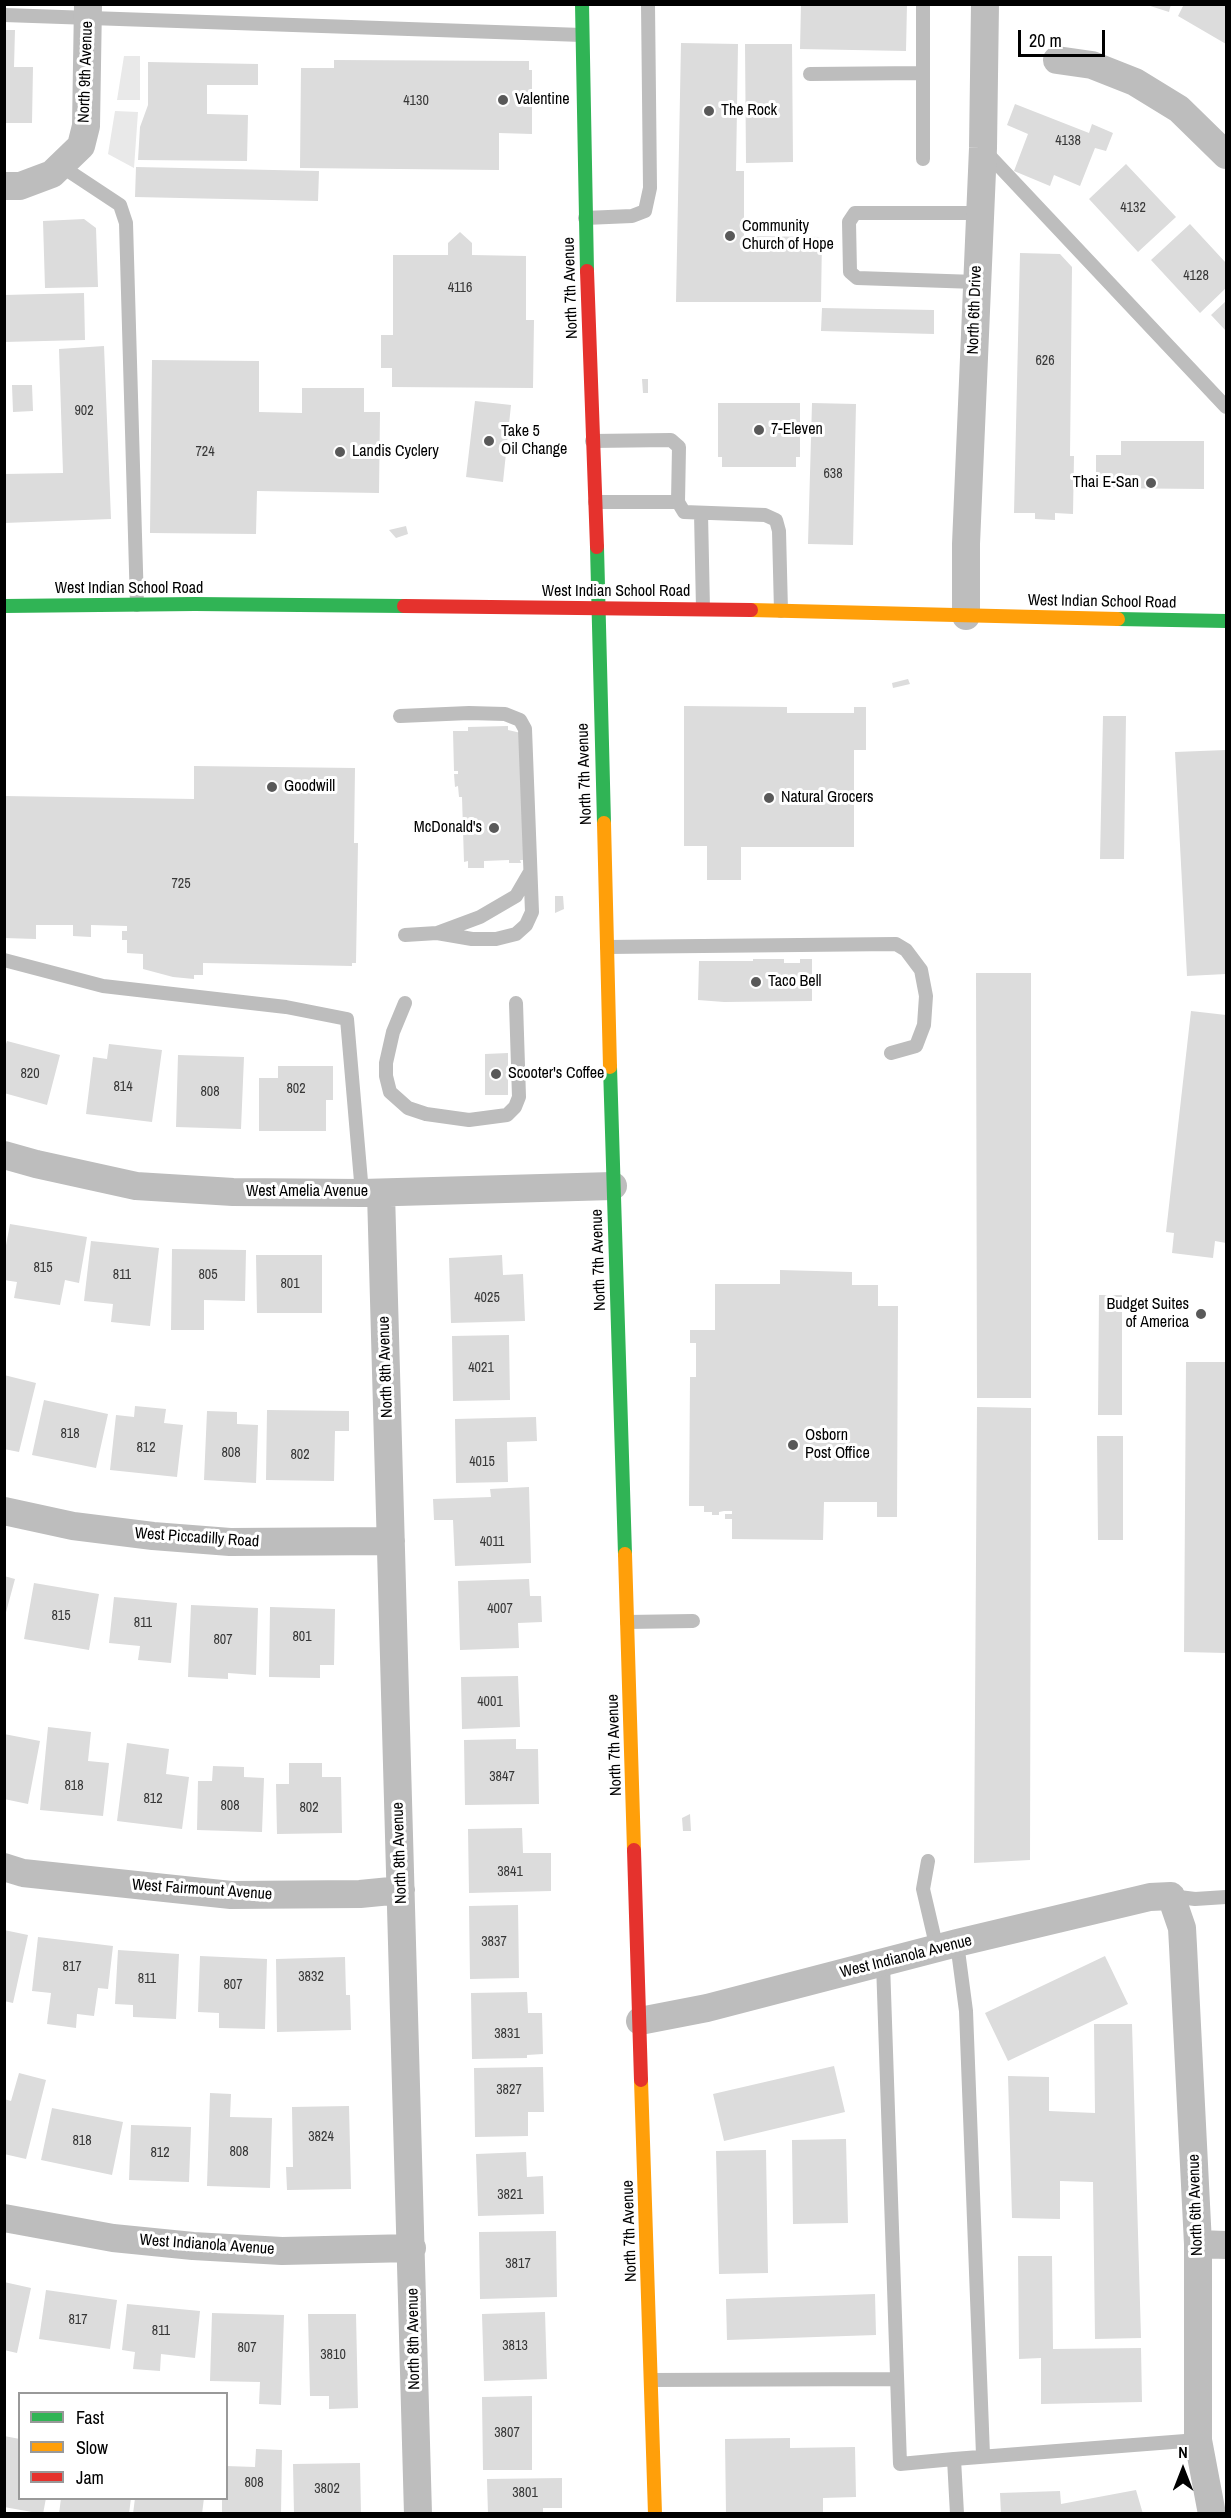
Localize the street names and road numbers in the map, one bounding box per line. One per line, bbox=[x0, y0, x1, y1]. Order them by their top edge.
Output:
street label: North 9th Avenue bbox=[75, 21, 97, 123]
street label: North 7th Avenue bbox=[560, 237, 582, 339]
street label: North 6th Drive bbox=[964, 265, 986, 355]
street label: West Indian School Road bbox=[55, 579, 203, 599]
street label: West Indian School Road bbox=[542, 582, 690, 602]
street label: West Indian School Road bbox=[1028, 591, 1176, 613]
street label: North 7th Avenue bbox=[574, 723, 596, 825]
street label: West Amelia Avenue bbox=[246, 1182, 368, 1202]
street label: North 7th Avenue bbox=[588, 1209, 610, 1311]
street label: North 8th Avenue bbox=[375, 1316, 397, 1418]
street label: West Piccadilly Road bbox=[134, 1524, 260, 1552]
street label: North 7th Avenue bbox=[604, 1694, 626, 1796]
street label: North 8th Avenue bbox=[389, 1802, 411, 1904]
street label: West Fairmount Avenue bbox=[131, 1876, 273, 1904]
street label: West Indianola Avenue bbox=[838, 1931, 974, 1983]
street label: North 6th Avenue bbox=[1185, 2154, 1207, 2256]
street label: North 7th Avenue bbox=[619, 2180, 641, 2282]
street label: West Indianola Avenue bbox=[139, 2231, 275, 2259]
street label: North 8th Avenue bbox=[404, 2288, 424, 2390]

